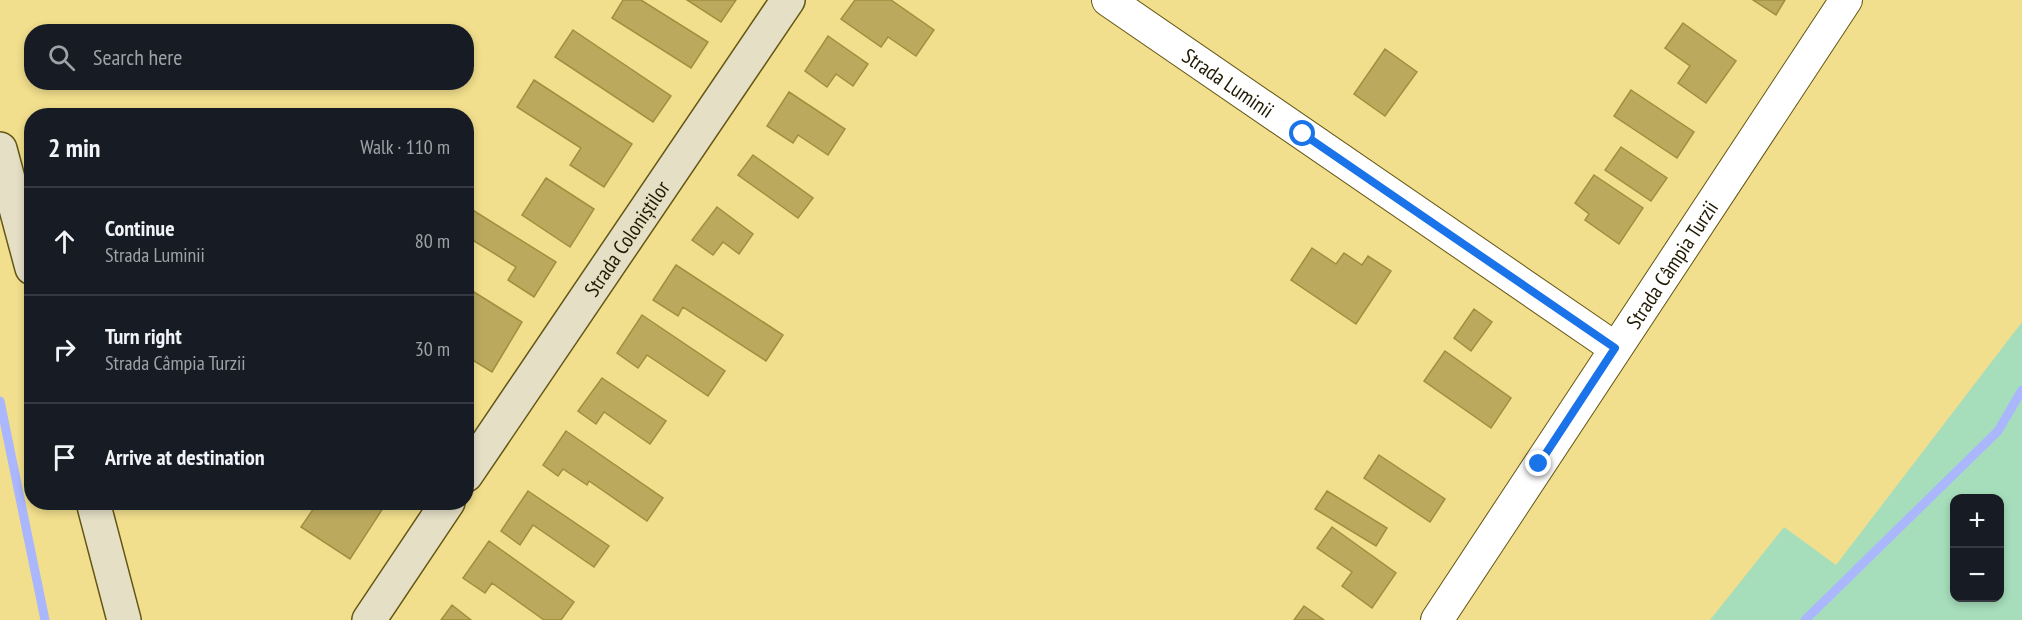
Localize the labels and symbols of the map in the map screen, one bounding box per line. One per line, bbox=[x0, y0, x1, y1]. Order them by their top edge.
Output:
street label: Strada Luminii bbox=[1177, 42, 1279, 123]
route start bbox=[1289, 120, 1315, 146]
street label: Strada Coloniștilor bbox=[578, 175, 675, 301]
street label: Strada Câmpia Turzii bbox=[1620, 195, 1724, 334]
route end bbox=[1525, 450, 1551, 476]

